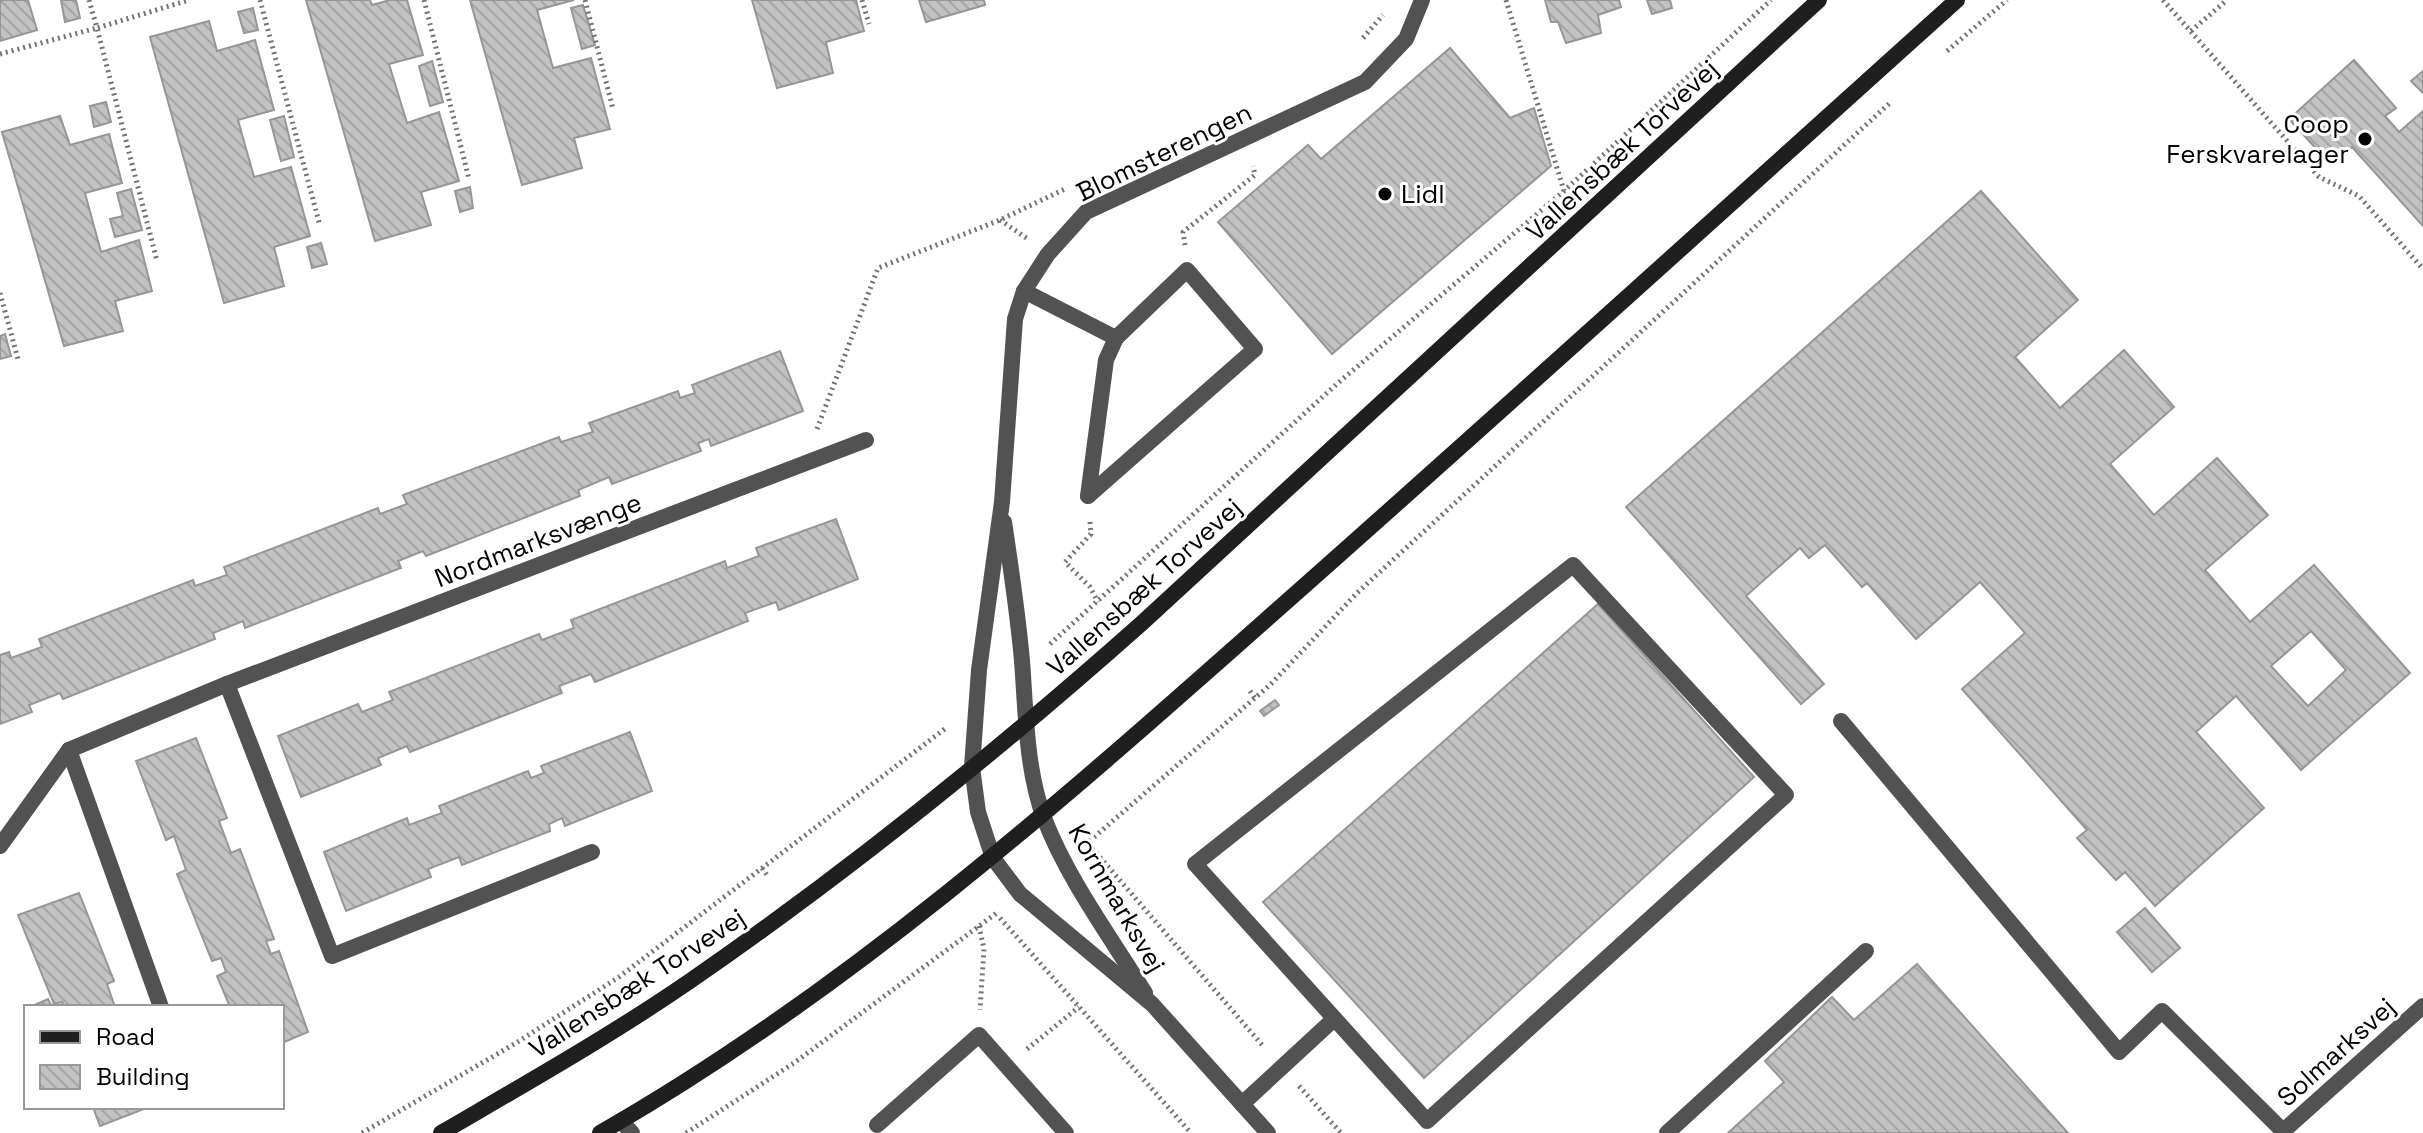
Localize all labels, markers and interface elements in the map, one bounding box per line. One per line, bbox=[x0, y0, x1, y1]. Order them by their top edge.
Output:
street label: Vallensbæk Torvevej bbox=[1519, 52, 1725, 248]
street label: Blomsterengen bbox=[1071, 95, 1257, 209]
place label: Coop Ferskvarelager bbox=[2166, 107, 2349, 171]
marker: Coop Ferskvarelager bbox=[2356, 130, 2374, 148]
place label: Lidl bbox=[1401, 177, 1445, 211]
marker: Lidl bbox=[1376, 185, 1394, 203]
street label: Nordmarksvænge bbox=[430, 485, 646, 595]
street label: Vallensbæk Torvevej bbox=[1039, 490, 1249, 684]
street label: Kornmarksvej bbox=[1061, 817, 1173, 979]
street label: Vallensbæk Torvevej bbox=[523, 900, 751, 1066]
street label: Solmarksvej bbox=[2270, 990, 2402, 1114]
legend bbox=[24, 1005, 284, 1109]
text: Road bbox=[96, 1021, 155, 1052]
text: Building bbox=[96, 1061, 190, 1092]

